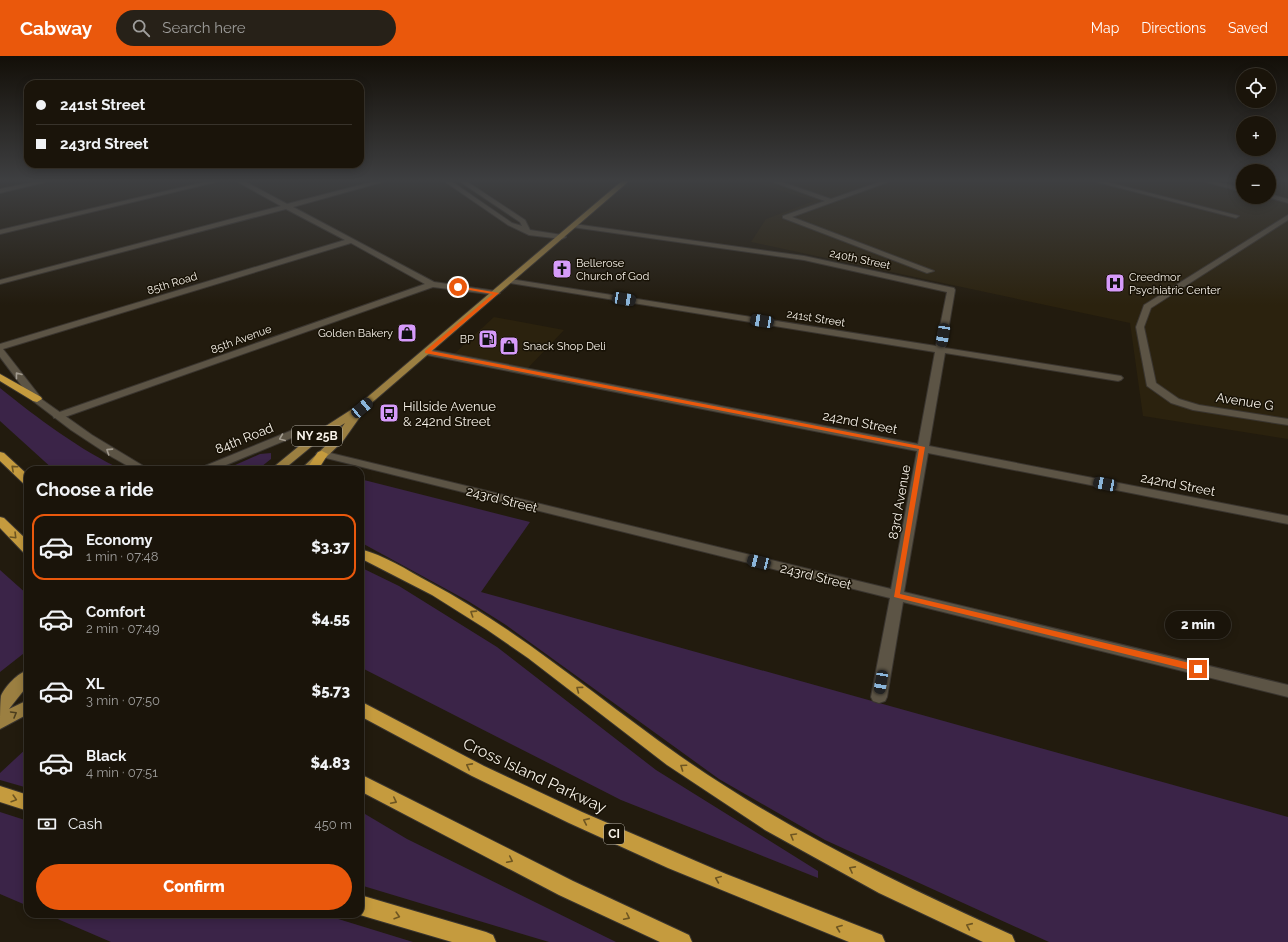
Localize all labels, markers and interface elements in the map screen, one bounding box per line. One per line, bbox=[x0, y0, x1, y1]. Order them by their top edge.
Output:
search box bbox=[116, 10, 396, 46]
text: Cabway bbox=[20, 17, 92, 39]
icon: search bbox=[130, 17, 152, 39]
text: Search here bbox=[162, 19, 246, 37]
text: Map bbox=[1091, 20, 1119, 36]
text: Directions bbox=[1141, 20, 1206, 36]
text: Saved bbox=[1228, 20, 1268, 36]
map controls bbox=[1236, 68, 1276, 204]
button: locate bbox=[1236, 68, 1276, 108]
text: 241st Street bbox=[60, 96, 145, 114]
button: + bbox=[1236, 116, 1276, 156]
text: 243rd Street bbox=[60, 135, 149, 153]
button: − bbox=[1236, 164, 1276, 204]
street label: 240th Street bbox=[828, 247, 892, 272]
place label: Bellerose Church of God bbox=[576, 257, 649, 283]
church icon: Bellerose Church of God bbox=[551, 258, 573, 280]
street label: 85th Road bbox=[145, 270, 199, 297]
place label: Creedmor Psychiatric Center bbox=[1129, 271, 1221, 297]
hospital icon: Creedmor Psychiatric Center bbox=[1104, 272, 1126, 294]
route start bbox=[449, 278, 467, 296]
car bbox=[611, 291, 637, 307]
street label: 241st Street bbox=[786, 307, 846, 330]
car bbox=[749, 313, 775, 329]
street label: 85th Avenue bbox=[209, 322, 274, 356]
shop icon: Golden Bakery bbox=[396, 322, 418, 344]
car bbox=[935, 322, 951, 348]
place label: Golden Bakery bbox=[318, 327, 393, 340]
fuel station icon: BP bbox=[477, 328, 499, 350]
place label: BP bbox=[460, 333, 474, 346]
shop icon: Snack Shop Deli bbox=[498, 335, 520, 357]
place label: Snack Shop Deli bbox=[523, 340, 606, 353]
one-way arrow bbox=[16, 372, 23, 379]
street label: Avenue G bbox=[1215, 390, 1275, 413]
car bbox=[349, 396, 375, 420]
place label: Hillside Avenue & 242nd Street bbox=[403, 399, 496, 429]
bus stop icon: Hillside Avenue & 242nd Street bbox=[378, 402, 400, 424]
street label: 242nd Street bbox=[821, 408, 899, 437]
street label: 84th Road bbox=[213, 420, 275, 457]
road number: NY 25B bbox=[292, 426, 342, 446]
one-way arrow bbox=[278, 433, 286, 441]
one-way arrow bbox=[107, 449, 114, 456]
street label: 83rd Avenue bbox=[886, 463, 914, 541]
one-way arrow bbox=[11, 465, 19, 473]
street label: 242nd Street bbox=[1139, 470, 1217, 499]
car bbox=[1092, 476, 1118, 492]
text: Choose a ride bbox=[36, 479, 154, 500]
street label: 243rd Street bbox=[465, 483, 540, 516]
icon: car bbox=[38, 529, 74, 565]
one-way arrow bbox=[9, 531, 17, 539]
text: Economy bbox=[86, 531, 153, 549]
text: $3.37 bbox=[311, 538, 350, 556]
text: 1 min · 07:48 bbox=[86, 549, 158, 564]
car bbox=[746, 553, 772, 571]
street label: 243rd Street bbox=[779, 560, 854, 593]
icon: car bbox=[38, 601, 74, 637]
text: Comfort bbox=[86, 603, 145, 621]
text: $4.55 bbox=[311, 610, 350, 628]
one-way arrow bbox=[470, 610, 477, 618]
callout: 2 min bbox=[1165, 611, 1231, 639]
text: 2 min bbox=[1181, 617, 1215, 632]
text: 2 min · 07:49 bbox=[86, 621, 160, 636]
route end bbox=[1189, 660, 1207, 678]
car bbox=[873, 669, 889, 695]
icon: car bbox=[38, 673, 74, 709]
text: XL bbox=[86, 675, 104, 693]
text: $5.73 bbox=[312, 682, 350, 700]
one-way arrow bbox=[576, 687, 583, 694]
text: 3 min · 07:50 bbox=[86, 693, 160, 708]
one-way arrow bbox=[10, 712, 17, 719]
street label: Cross Island Parkway bbox=[460, 734, 610, 817]
icon: car bbox=[38, 745, 74, 781]
text: Black bbox=[86, 747, 126, 765]
text: $4.83 bbox=[310, 754, 350, 772]
one-way arrow bbox=[465, 763, 473, 771]
one-way arrow bbox=[680, 764, 687, 772]
text: 4 min · 07:51 bbox=[86, 765, 158, 780]
one-way arrow bbox=[10, 794, 17, 803]
one-way arrow bbox=[390, 796, 397, 804]
icon: cash bbox=[36, 813, 58, 835]
text: Cash bbox=[68, 815, 102, 833]
text: 450 m bbox=[315, 817, 352, 832]
one-way arrow bbox=[583, 818, 590, 826]
road number: CI bbox=[604, 824, 624, 844]
one-way arrow bbox=[790, 834, 797, 841]
one-way arrow bbox=[506, 855, 513, 863]
button: Confirm bbox=[36, 864, 352, 910]
one-way arrow bbox=[849, 866, 856, 874]
one-way arrow bbox=[715, 876, 723, 884]
one-way arrow bbox=[394, 911, 401, 920]
one-way arrow bbox=[623, 912, 630, 920]
one-way arrow bbox=[966, 923, 973, 931]
one-way arrow bbox=[835, 925, 842, 933]

